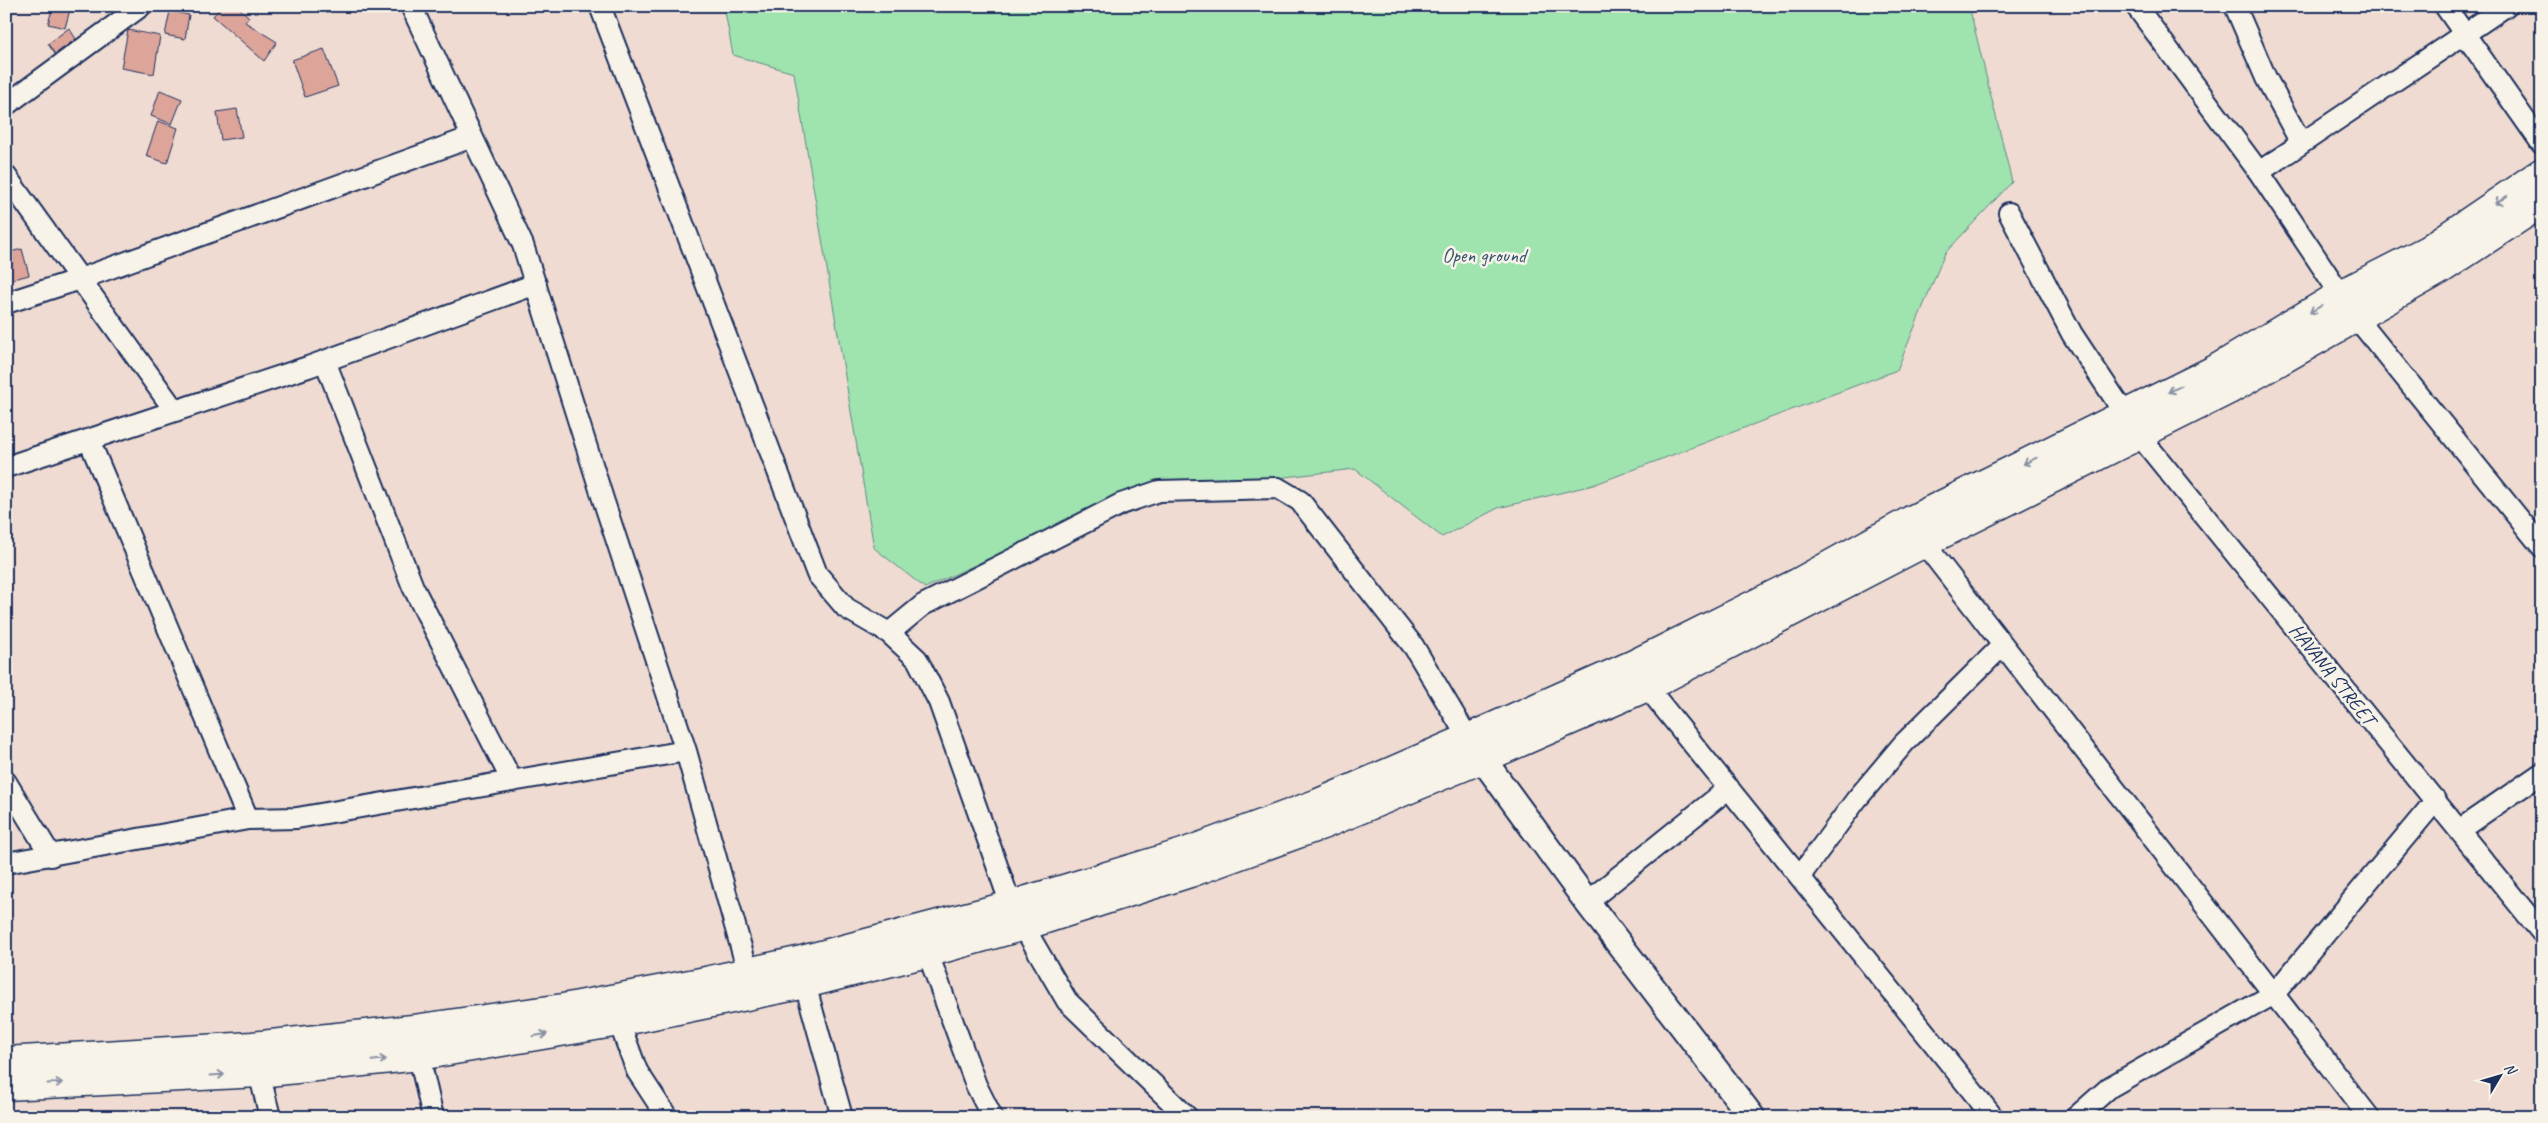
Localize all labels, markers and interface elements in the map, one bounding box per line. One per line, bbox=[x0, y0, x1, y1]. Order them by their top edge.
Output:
one-way arrow bbox=[2495, 195, 2509, 205]
park label: Open ground bbox=[1442, 243, 1529, 268]
one-way arrow bbox=[2310, 304, 2324, 314]
one-way arrow bbox=[2168, 385, 2183, 394]
one-way arrow bbox=[2023, 457, 2038, 466]
street label: HAVANA STREET bbox=[2284, 618, 2384, 733]
one-way arrow bbox=[531, 1030, 547, 1040]
north arrow bbox=[2476, 1050, 2526, 1100]
one-way arrow bbox=[371, 1055, 387, 1065]
text: N bbox=[2500, 1060, 2521, 1079]
one-way arrow bbox=[209, 1071, 225, 1080]
one-way arrow bbox=[47, 1079, 63, 1088]

